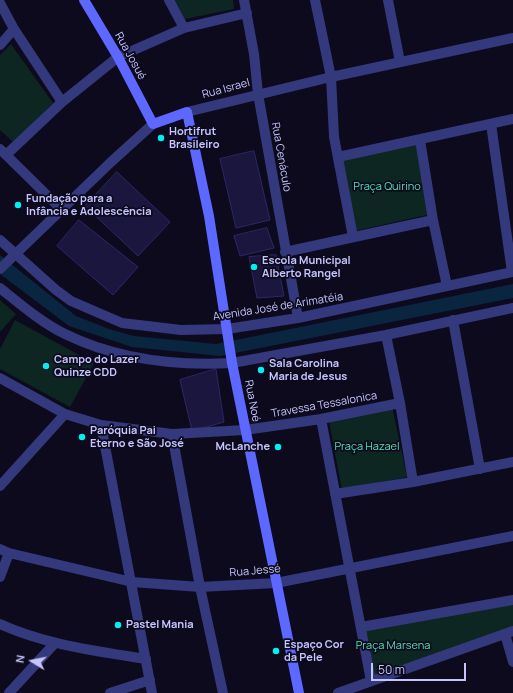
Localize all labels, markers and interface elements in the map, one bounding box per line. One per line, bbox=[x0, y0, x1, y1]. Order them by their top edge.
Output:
street label: Rua Josué bbox=[112, 30, 148, 82]
street label: Rua Israel bbox=[201, 76, 251, 102]
street label: Rua Cenáculo bbox=[268, 121, 294, 193]
place label: Hortifrut Brasileiro bbox=[169, 125, 219, 151]
marker: Hortifrut Brasileiro bbox=[156, 133, 166, 143]
park label: Praça Quirino bbox=[353, 180, 421, 194]
place label: Fundação para a Infância e Adolescência bbox=[26, 192, 151, 218]
marker: Fundação para a Infância e Adolescência bbox=[13, 200, 23, 210]
place label: Escola Municipal Alberto Rangel bbox=[262, 254, 351, 280]
marker: Escola Municipal Alberto Rangel bbox=[249, 262, 259, 272]
street label: Avenida José de Arimatéia bbox=[212, 290, 344, 324]
place label: Campo do Lazer Quinze CDD bbox=[54, 353, 139, 379]
place label: Sala Carolina Maria de Jesus bbox=[269, 357, 347, 383]
marker: Campo do Lazer Quinze CDD bbox=[41, 361, 51, 371]
marker: Sala Carolina Maria de Jesus bbox=[256, 365, 266, 375]
street label: Rua Noé bbox=[241, 379, 263, 423]
street label: Travessa Tessalonica bbox=[270, 389, 378, 421]
place label: Paróquia Pai Eterno e São José bbox=[90, 424, 184, 450]
marker: Paróquia Pai Eterno e São José bbox=[77, 432, 87, 442]
place label: McLanche bbox=[215, 440, 270, 454]
park label: Praça Hazael bbox=[334, 440, 400, 454]
marker: McLanche bbox=[273, 442, 283, 452]
street label: Rua Jessé bbox=[229, 562, 281, 580]
place label: Pastel Mania bbox=[126, 618, 194, 632]
marker: Pastel Mania bbox=[113, 620, 123, 630]
place label: Espaço Cor da Pele bbox=[284, 638, 344, 664]
park label: Praça Marsena bbox=[356, 639, 430, 653]
north arrow bbox=[12, 641, 52, 681]
marker: Espaço Cor da Pele bbox=[271, 646, 281, 656]
text: N bbox=[12, 654, 28, 664]
scale bar bbox=[373, 655, 468, 681]
text: 50 m bbox=[378, 661, 405, 678]

